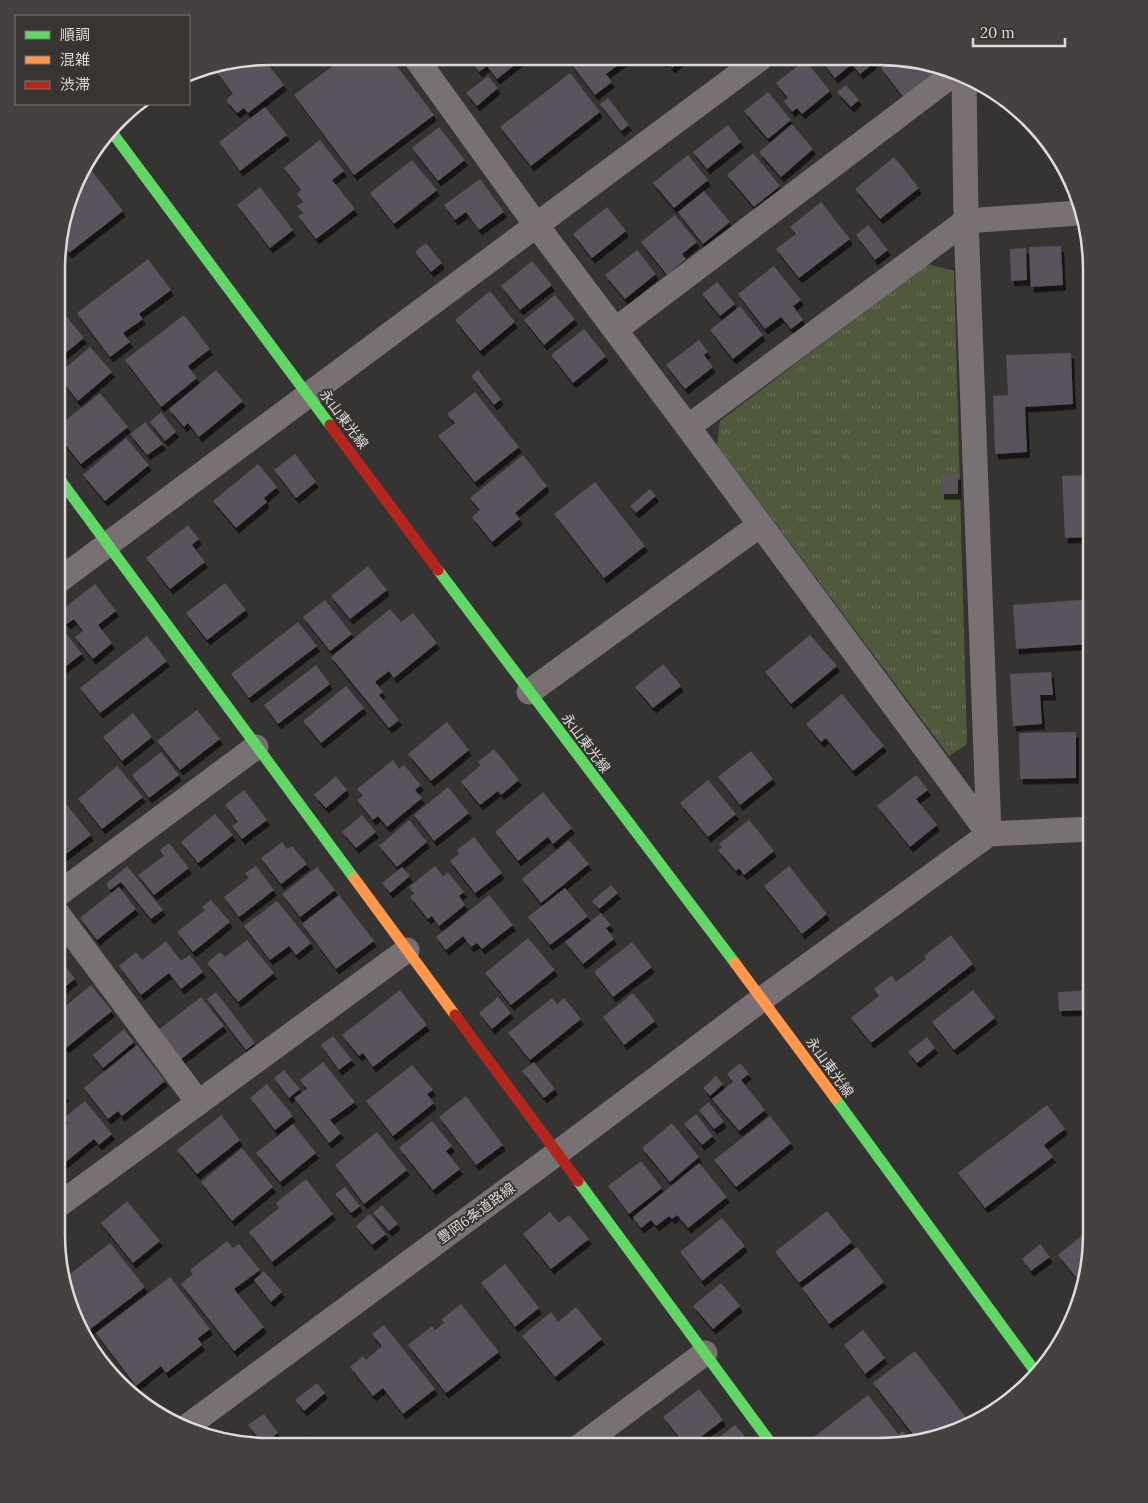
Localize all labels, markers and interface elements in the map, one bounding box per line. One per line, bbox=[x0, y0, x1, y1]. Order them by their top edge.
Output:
legend bbox=[15, 15, 190, 105]
scale bar bbox=[973, 15, 1066, 47]
text: 20 m bbox=[980, 23, 1015, 42]
text: 順調 bbox=[60, 25, 90, 44]
text: 混雑 bbox=[60, 50, 90, 69]
text: 渋滞 bbox=[60, 75, 90, 94]
street label: 永山東光線 bbox=[316, 386, 372, 452]
street label: 永山東光線 bbox=[558, 710, 614, 776]
street label: 永山東光線 bbox=[802, 1033, 858, 1101]
street label: 豊岡6条道路線 bbox=[433, 1179, 519, 1247]

